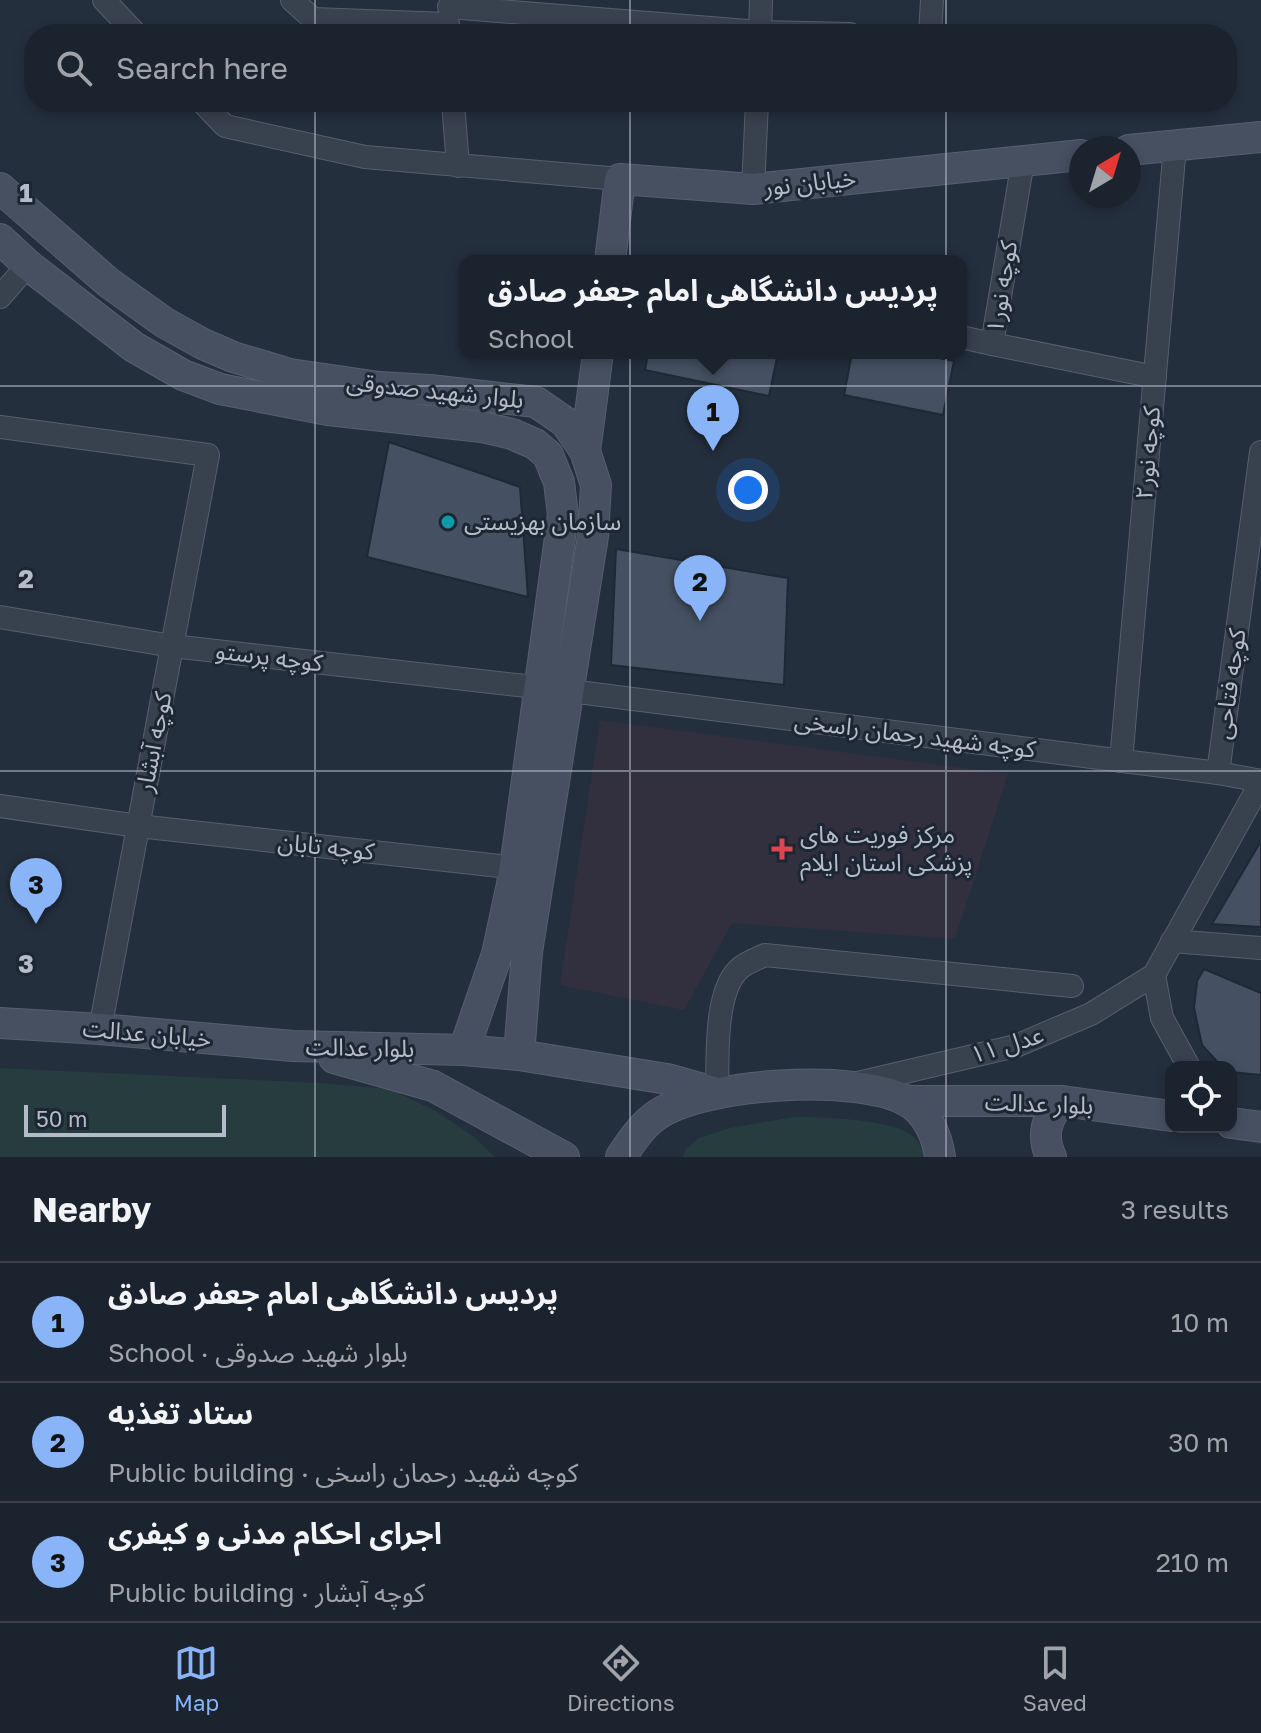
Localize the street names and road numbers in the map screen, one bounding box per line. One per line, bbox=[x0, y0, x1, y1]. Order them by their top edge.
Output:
street label: خیابان نور bbox=[761, 162, 857, 202]
street label: کوچه نور۱ bbox=[979, 237, 1024, 335]
street label: بلوار شهید صدوقی bbox=[345, 366, 525, 414]
street label: کوچه نور۲ bbox=[1128, 404, 1167, 501]
street label: کوچه فتاحی bbox=[1206, 625, 1253, 741]
street label: کوچه پرستو bbox=[214, 635, 326, 679]
street label: کوچه آبشار bbox=[128, 688, 179, 796]
street label: کوچه شهید رحمان راسخی bbox=[793, 704, 1038, 765]
street label: کوچه تابان bbox=[276, 826, 377, 867]
street label: خیابان عدالت bbox=[82, 1012, 213, 1054]
street label: عدل ۱۱ bbox=[966, 1019, 1047, 1069]
street label: بلوار عدالت bbox=[305, 1031, 415, 1063]
street label: بلوار عدالت bbox=[984, 1086, 1094, 1120]

